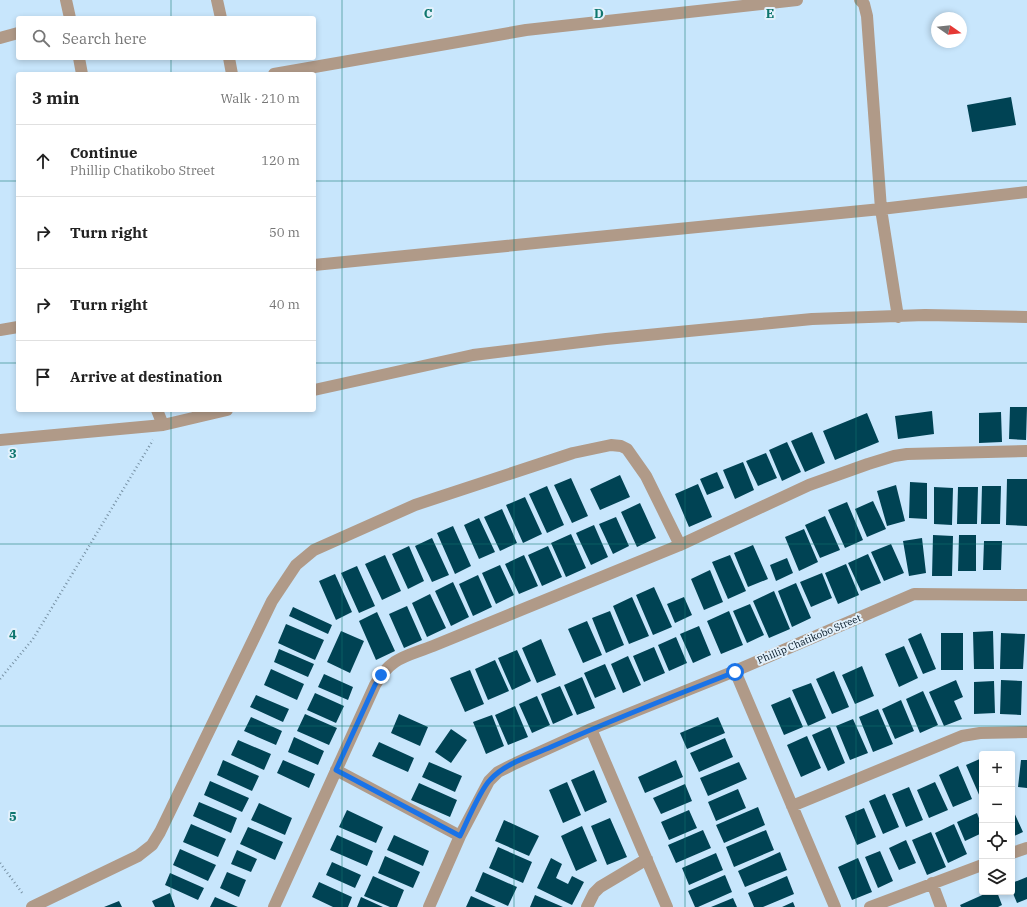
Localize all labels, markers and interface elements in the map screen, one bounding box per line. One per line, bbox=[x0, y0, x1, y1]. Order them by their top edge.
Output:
text: C bbox=[424, 5, 433, 22]
text: D bbox=[594, 5, 604, 22]
text: E bbox=[766, 5, 774, 22]
north arrow bbox=[931, 12, 967, 48]
search box bbox=[16, 16, 316, 60]
icon: search bbox=[30, 27, 52, 49]
text: Search here bbox=[62, 29, 147, 48]
text: 3 min bbox=[32, 87, 80, 109]
text: Walk · 210 m bbox=[221, 90, 300, 107]
text: Continue bbox=[70, 143, 137, 162]
icon: ahead bbox=[32, 150, 54, 172]
text: 120 m bbox=[261, 152, 300, 169]
text: Phillip Chatikobo Street bbox=[70, 162, 215, 179]
icon: right bbox=[32, 222, 54, 244]
text: Turn right bbox=[70, 223, 148, 242]
text: 50 m bbox=[269, 224, 300, 241]
icon: right bbox=[32, 294, 54, 316]
text: Turn right bbox=[70, 295, 148, 314]
text: 40 m bbox=[269, 296, 300, 313]
icon: arrive bbox=[32, 366, 54, 388]
text: Arrive at destination bbox=[70, 367, 222, 386]
text: 3 bbox=[9, 445, 17, 462]
street label: Phillip Chatikobo Street bbox=[755, 611, 863, 667]
text: 4 bbox=[9, 626, 17, 643]
route start bbox=[726, 663, 744, 681]
route end bbox=[372, 666, 390, 684]
map controls bbox=[979, 751, 1015, 895]
button: + bbox=[979, 751, 1015, 787]
button: − bbox=[979, 787, 1015, 823]
text: 5 bbox=[9, 808, 17, 825]
button: locate bbox=[979, 823, 1015, 859]
button: layers bbox=[979, 859, 1015, 895]

